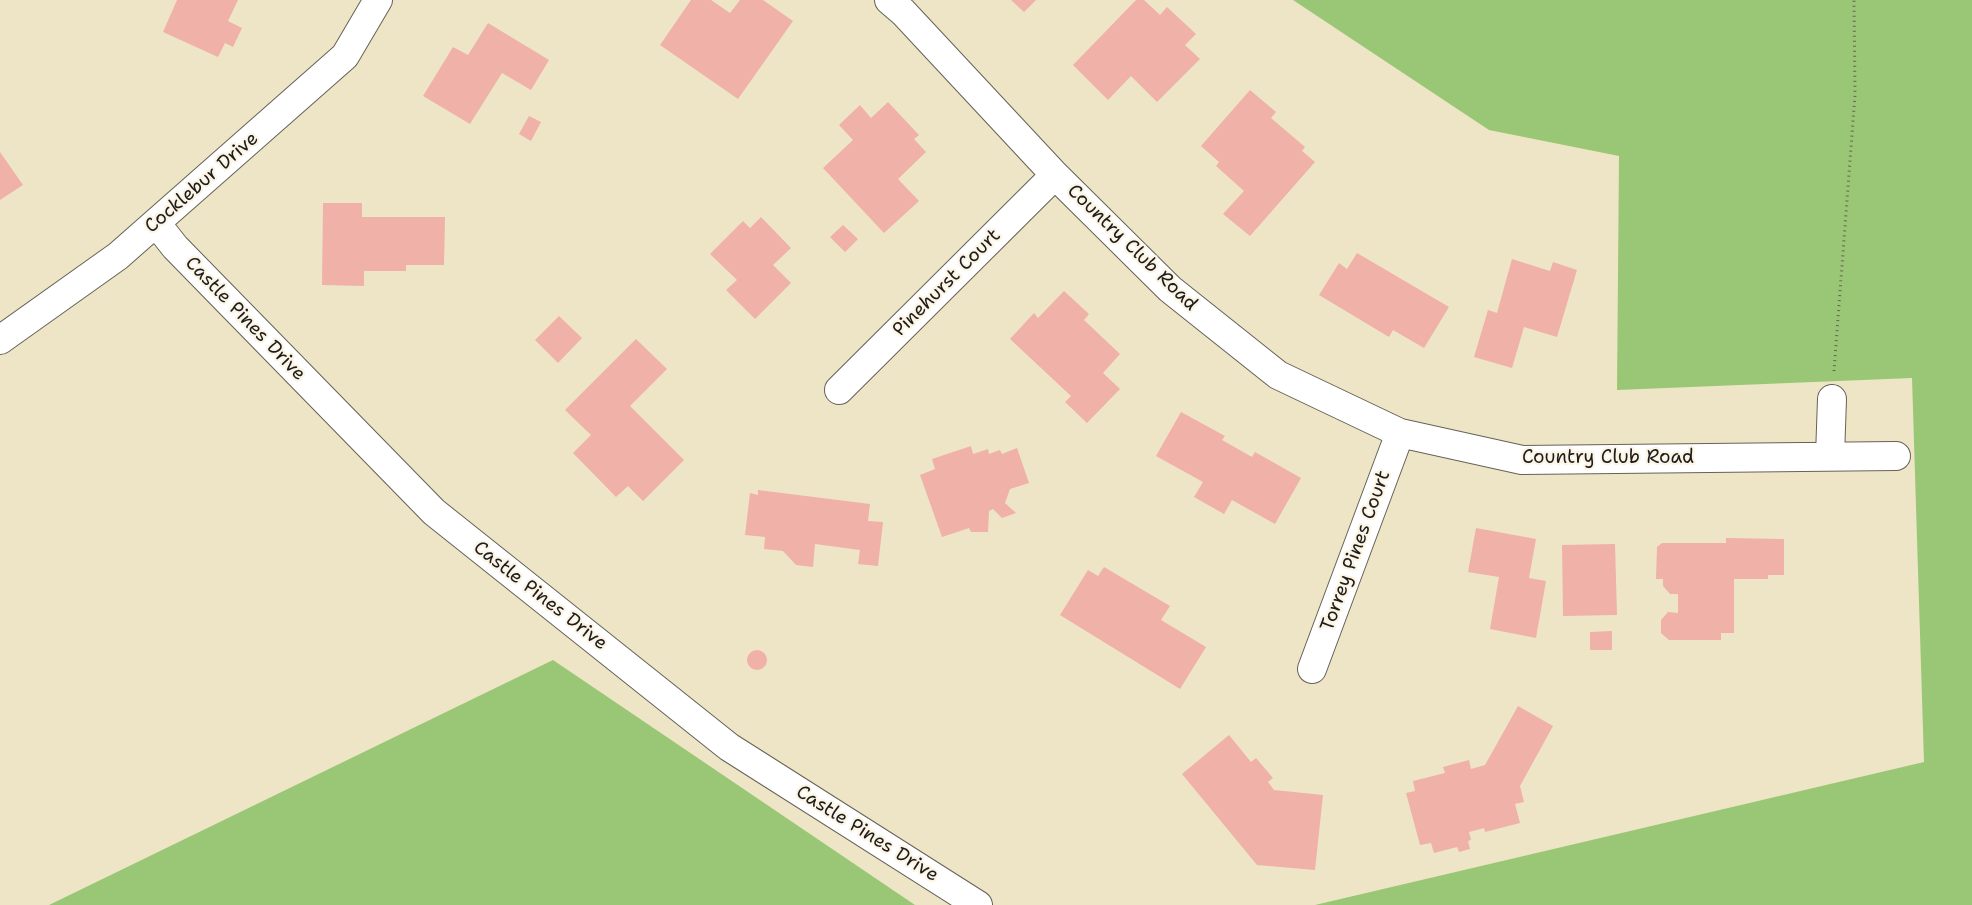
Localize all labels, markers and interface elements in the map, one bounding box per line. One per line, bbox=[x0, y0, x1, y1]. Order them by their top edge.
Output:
street label: Cocklebur Drive bbox=[141, 128, 263, 238]
street label: Country Club Road bbox=[1062, 180, 1202, 316]
street label: Pinehurst Court bbox=[888, 224, 1006, 342]
street label: Castle Pines Drive bbox=[180, 252, 310, 386]
street label: Country Club Road bbox=[1522, 447, 1694, 469]
street label: Torrey Pines Court bbox=[1316, 468, 1396, 634]
street label: Castle Pines Drive bbox=[468, 537, 612, 655]
street label: Castle Pines Drive bbox=[792, 781, 942, 887]

